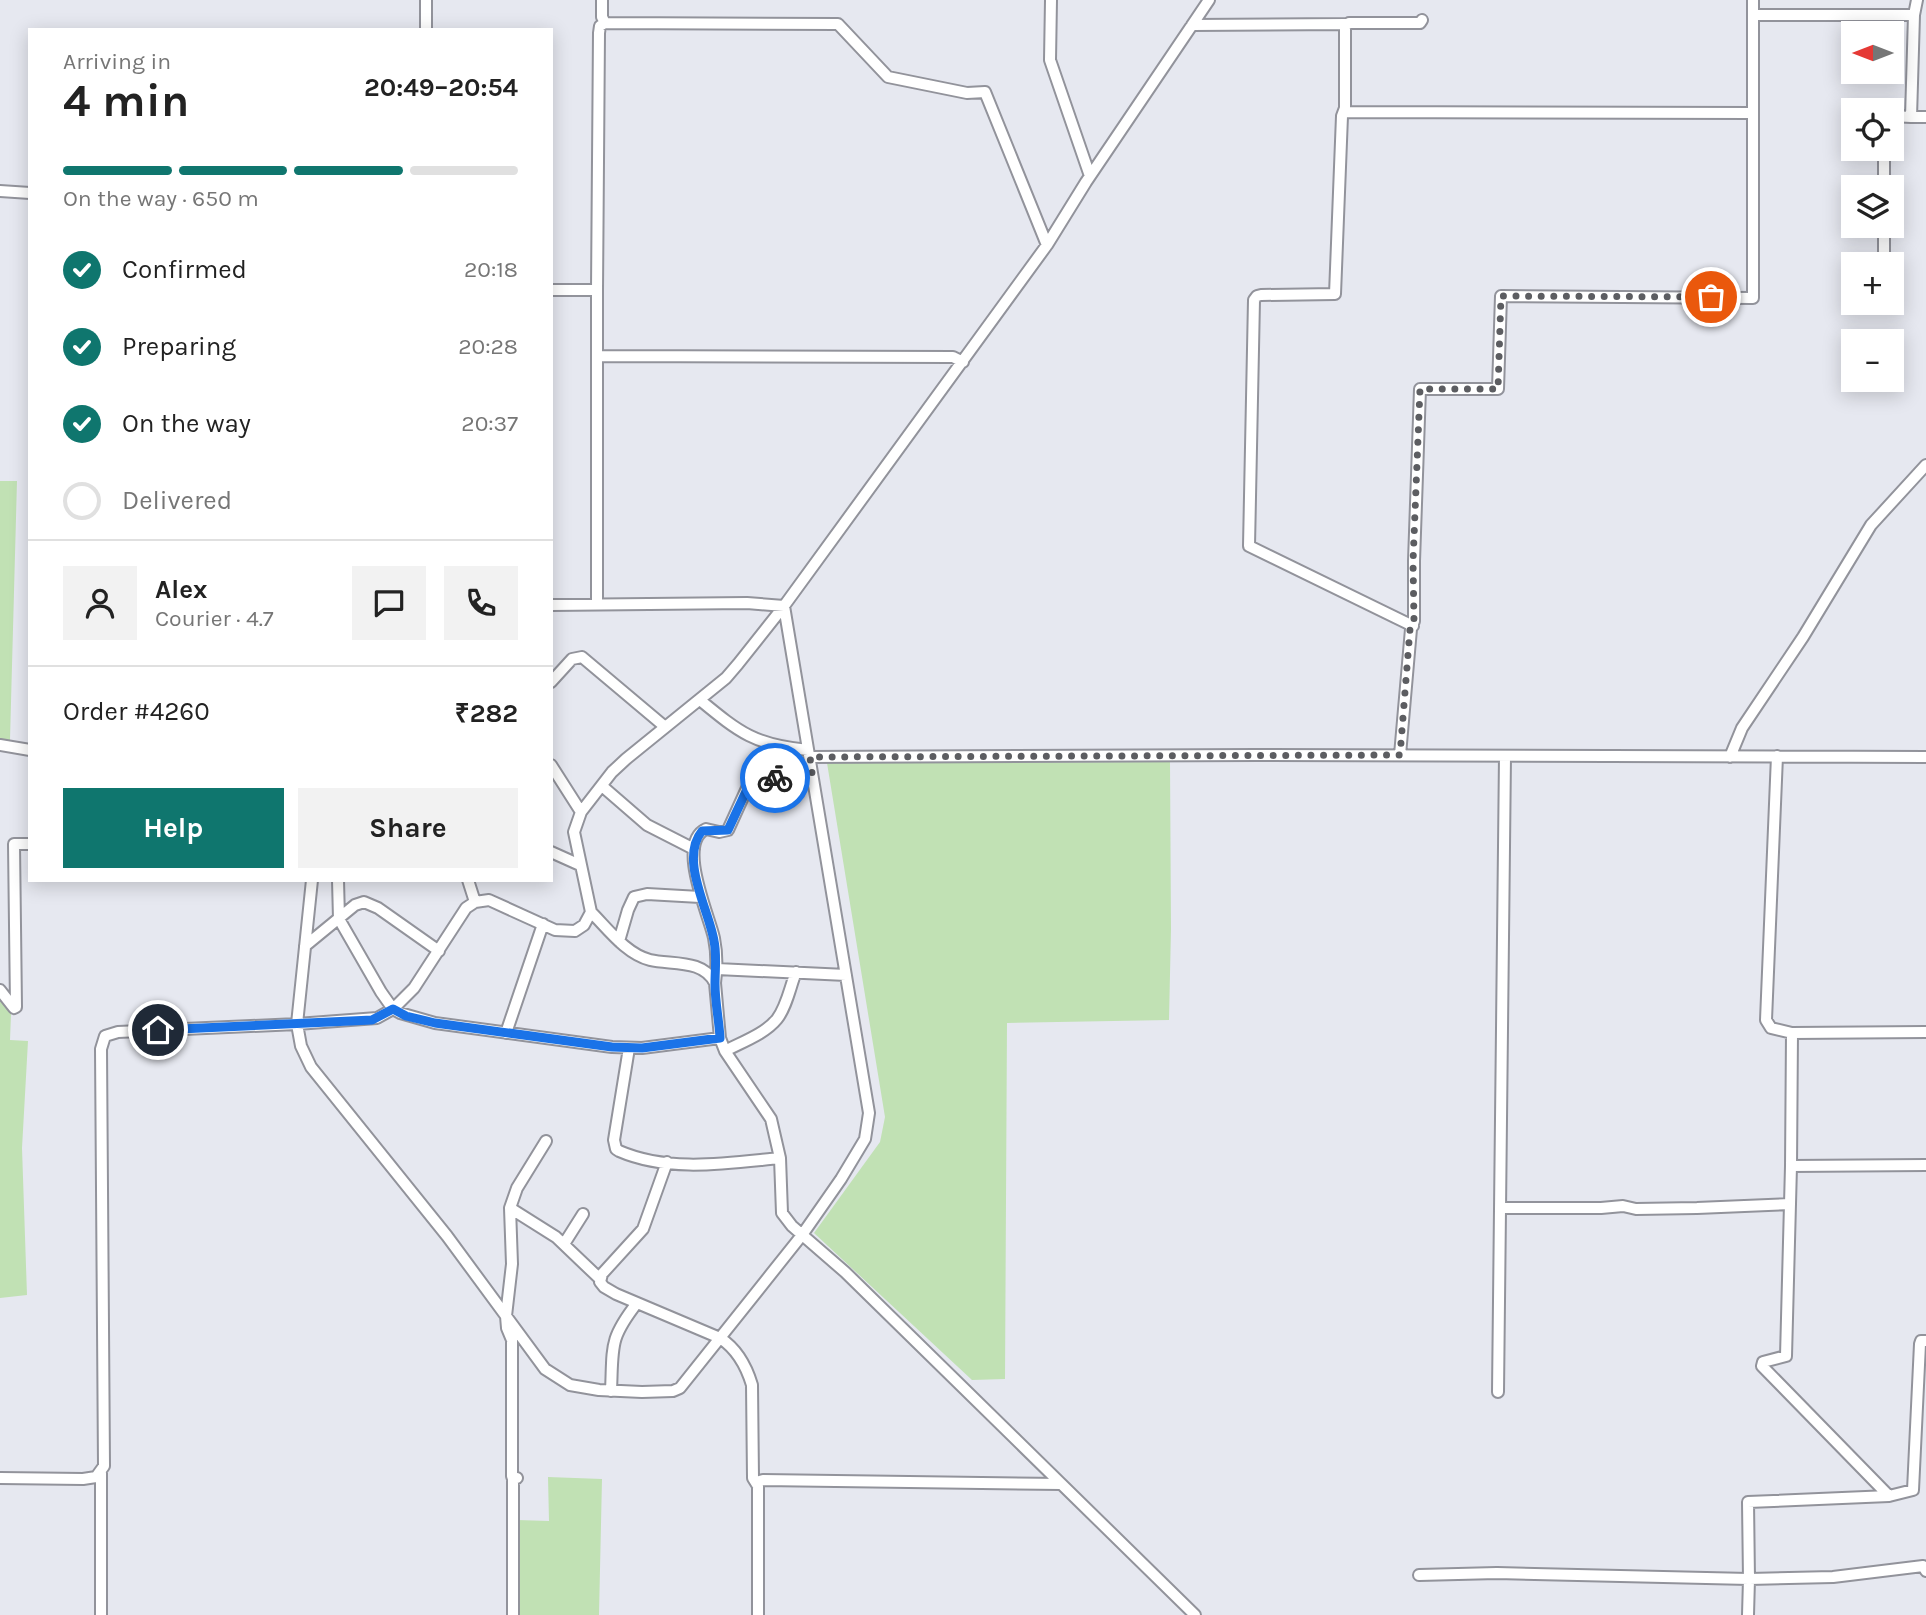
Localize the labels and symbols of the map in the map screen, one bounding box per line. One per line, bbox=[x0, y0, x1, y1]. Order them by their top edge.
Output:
north arrow bbox=[1841, 21, 1904, 84]
pin bbox=[1681, 267, 1741, 327]
courier bbox=[740, 743, 810, 813]
pin bbox=[128, 1000, 188, 1060]

